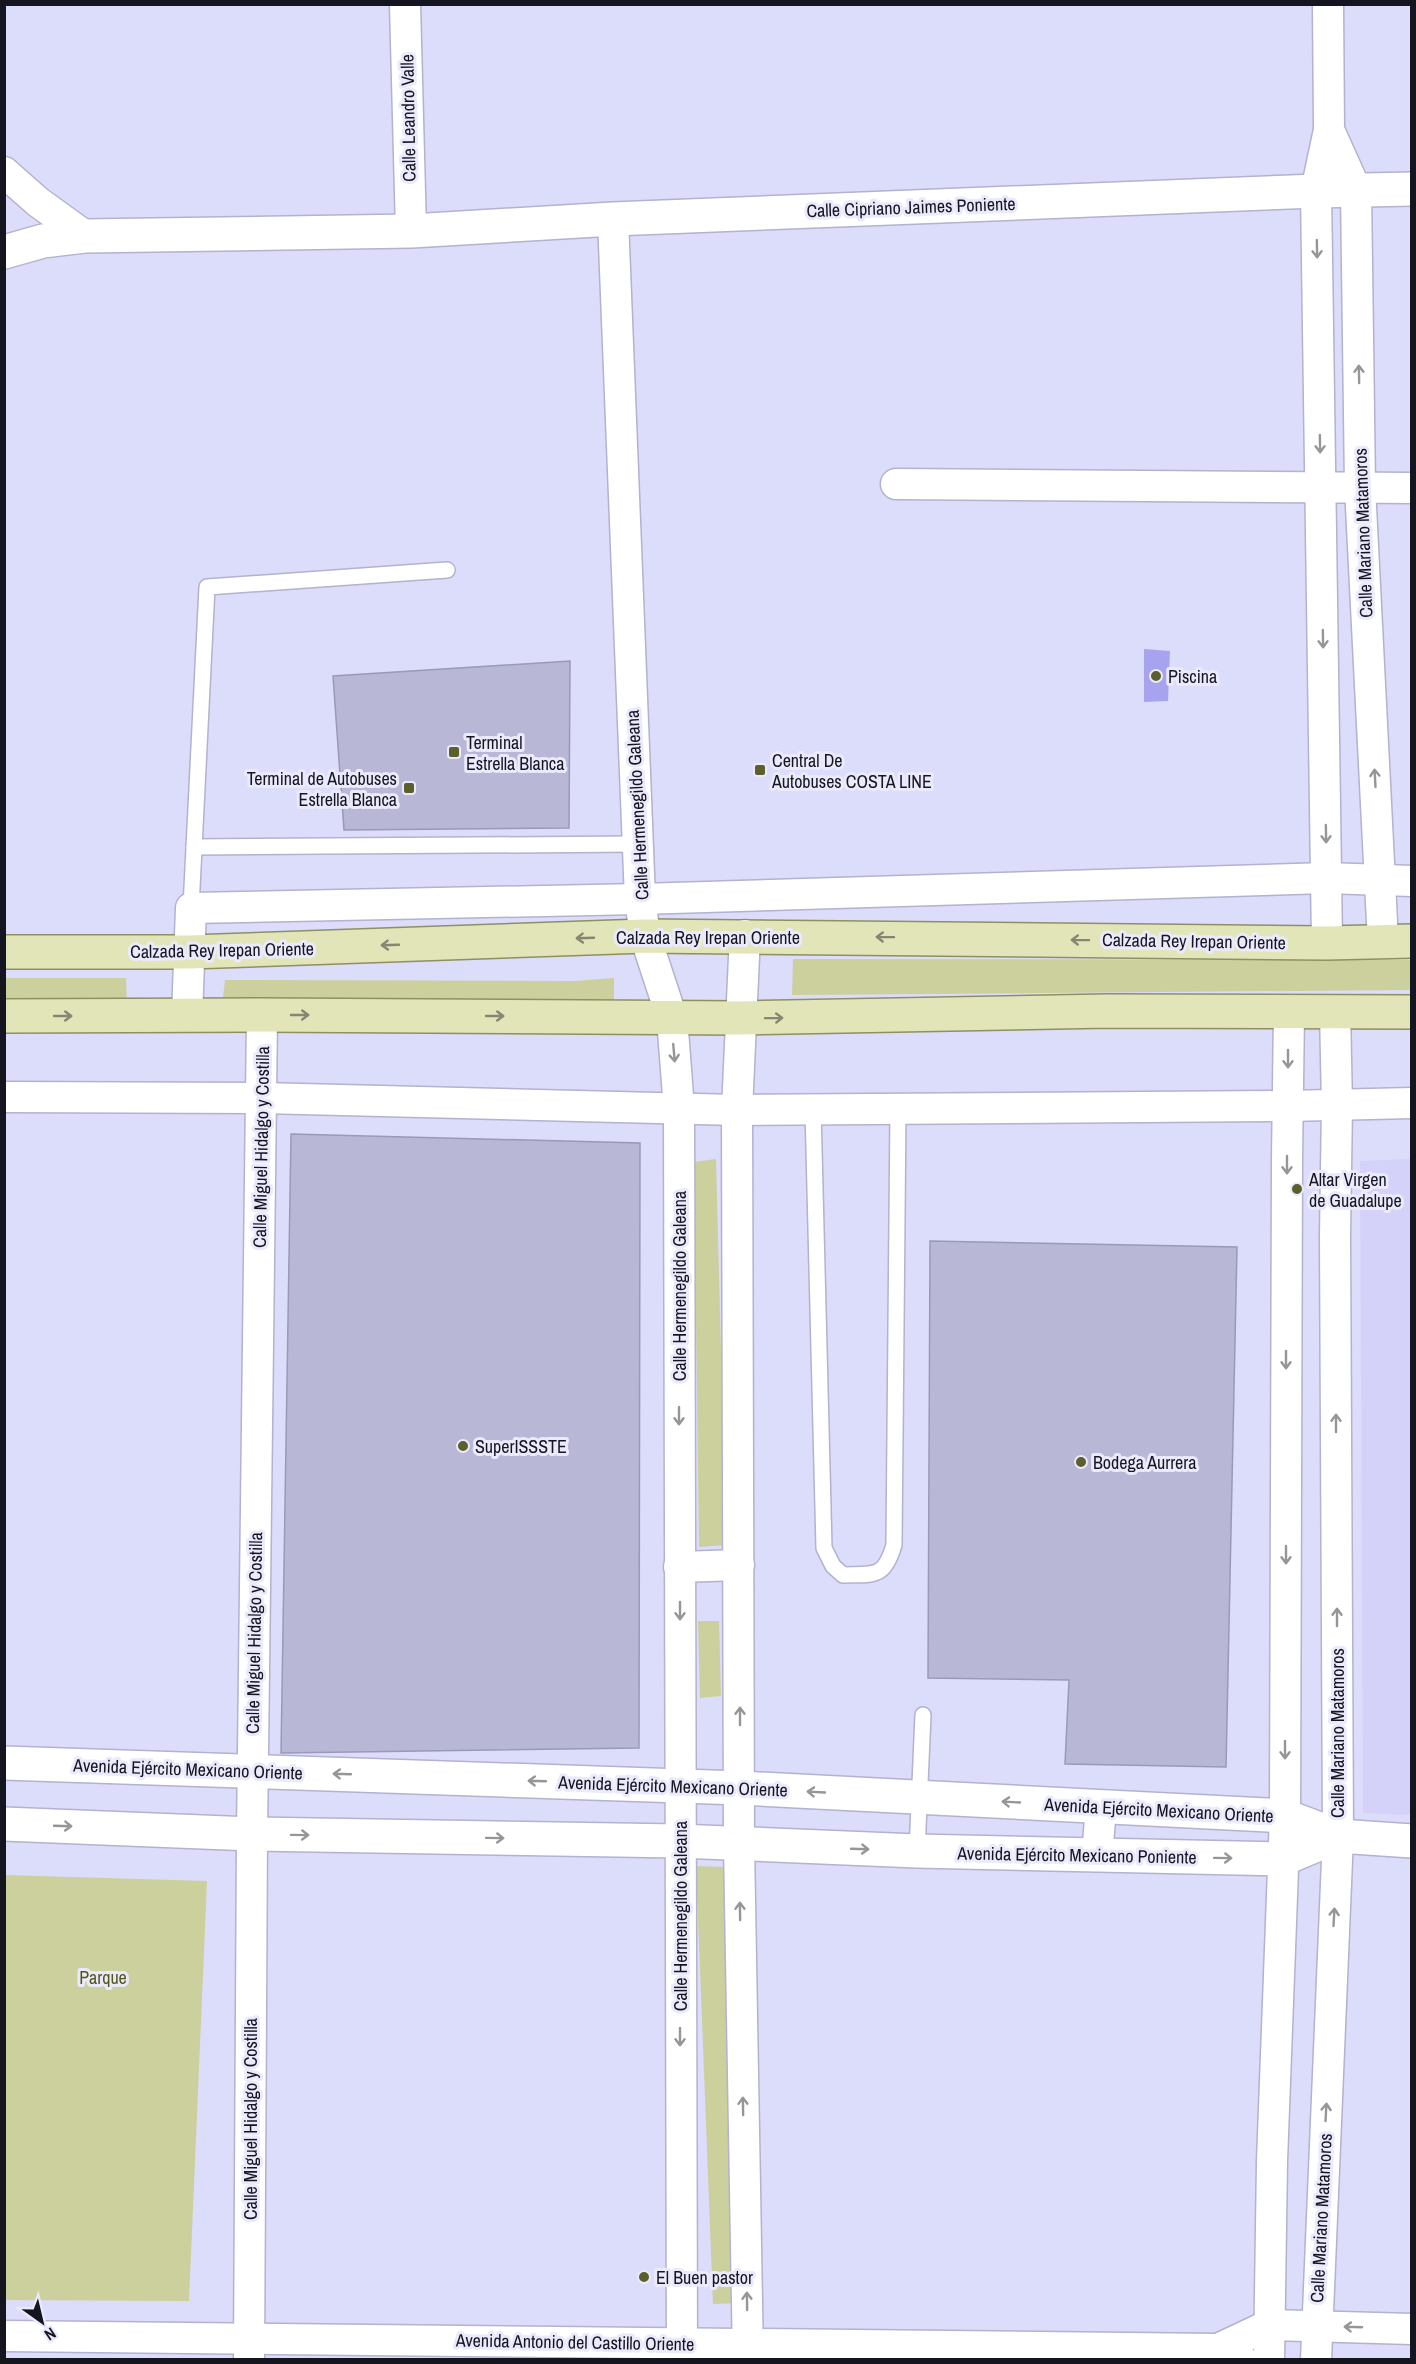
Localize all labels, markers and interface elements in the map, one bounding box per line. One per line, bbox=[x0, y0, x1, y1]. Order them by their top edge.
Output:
street label: Calle Leandro Valle bbox=[394, 54, 422, 182]
street label: Calle Cipriano Jaimes Poniente bbox=[806, 191, 1016, 223]
one-way arrow bbox=[1311, 239, 1323, 259]
one-way arrow bbox=[1353, 364, 1365, 384]
one-way arrow bbox=[1314, 434, 1326, 454]
street label: Calle Mariano Matamoros bbox=[1348, 448, 1378, 618]
one-way arrow bbox=[1317, 629, 1329, 649]
place label: Piscina bbox=[1168, 664, 1217, 689]
marker: Piscina bbox=[1149, 669, 1163, 683]
street label: Calle Hermenegildo Galeana bbox=[620, 709, 654, 901]
place label: Terminal Estrella Blanca bbox=[466, 730, 564, 776]
marker: Terminal Estrella Blanca bbox=[447, 745, 461, 759]
place label: Central De Autobuses COSTA LINE bbox=[771, 748, 932, 794]
marker: Central De Autobuses COSTA LINE bbox=[753, 763, 767, 777]
place label: Terminal de Autobuses Estrella Blanca bbox=[247, 766, 397, 812]
one-way arrow bbox=[1369, 769, 1380, 789]
marker: Terminal de Autobuses Estrella Blanca bbox=[402, 781, 416, 795]
one-way arrow bbox=[1320, 824, 1332, 844]
street label: Calzada Rey Irepan Oriente bbox=[616, 925, 800, 950]
street label: Calzada Rey Irepan Oriente bbox=[1102, 927, 1286, 955]
one-way arrow bbox=[876, 931, 896, 943]
one-way arrow bbox=[576, 932, 596, 944]
one-way arrow bbox=[1071, 934, 1091, 946]
street label: Calzada Rey Irepan Oriente bbox=[130, 936, 314, 964]
one-way arrow bbox=[381, 939, 401, 951]
one-way arrow bbox=[289, 1009, 309, 1021]
one-way arrow bbox=[52, 1010, 72, 1022]
one-way arrow bbox=[484, 1011, 504, 1022]
one-way arrow bbox=[763, 1012, 783, 1023]
one-way arrow bbox=[669, 1042, 680, 1062]
street label: Calle Miguel Hidalgo y Costilla bbox=[247, 1046, 275, 1248]
one-way arrow bbox=[1283, 1049, 1294, 1069]
one-way arrow bbox=[1281, 1154, 1292, 1174]
place label: Altar Virgen de Guadalupe bbox=[1308, 1167, 1402, 1213]
marker: Altar Virgen de Guadalupe bbox=[1290, 1182, 1304, 1196]
street label: Calle Hermenegildo Galeana bbox=[667, 1191, 692, 1381]
one-way arrow bbox=[1280, 1349, 1292, 1369]
one-way arrow bbox=[673, 1405, 685, 1425]
one-way arrow bbox=[1330, 1413, 1342, 1433]
place label: SuperISSSTE bbox=[475, 1434, 567, 1459]
marker: SuperISSSTE bbox=[456, 1439, 470, 1453]
place label: Bodega Aurrera bbox=[1093, 1450, 1196, 1475]
marker: Bodega Aurrera bbox=[1074, 1455, 1088, 1469]
street label: Calle Miguel Hidalgo y Costilla bbox=[240, 1532, 268, 1734]
one-way arrow bbox=[1280, 1544, 1292, 1564]
one-way arrow bbox=[674, 1600, 686, 1620]
one-way arrow bbox=[1331, 1608, 1343, 1628]
street label: Calle Mariano Matamoros bbox=[1325, 1648, 1350, 1818]
one-way arrow bbox=[734, 1707, 746, 1727]
one-way arrow bbox=[1279, 1739, 1291, 1759]
street label: Avenida Ejército Mexicano Oriente bbox=[72, 1752, 303, 1785]
one-way arrow bbox=[333, 1768, 353, 1780]
street label: Avenida Ejército Mexicano Oriente bbox=[557, 1769, 788, 1802]
one-way arrow bbox=[528, 1775, 548, 1786]
one-way arrow bbox=[806, 1787, 826, 1798]
street label: Avenida Ejército Mexicano Oriente bbox=[1043, 1791, 1274, 1828]
one-way arrow bbox=[1001, 1797, 1021, 1808]
one-way arrow bbox=[52, 1821, 72, 1832]
street label: Calle Hermenegildo Galeana bbox=[668, 1821, 693, 2011]
one-way arrow bbox=[289, 1829, 309, 1841]
one-way arrow bbox=[484, 1832, 504, 1844]
street label: Avenida Ejército Mexicano Poniente bbox=[956, 1840, 1197, 1870]
one-way arrow bbox=[850, 1843, 870, 1854]
one-way arrow bbox=[1213, 1852, 1233, 1864]
one-way arrow bbox=[734, 1902, 746, 1922]
one-way arrow bbox=[1329, 1908, 1340, 1928]
park label: Parque bbox=[79, 1965, 127, 1990]
street label: Calle Miguel Hidalgo y Costilla bbox=[238, 2018, 263, 2220]
one-way arrow bbox=[674, 2026, 686, 2046]
one-way arrow bbox=[738, 2097, 749, 2117]
one-way arrow bbox=[1320, 2103, 1331, 2123]
street label: Calle Mariano Matamoros bbox=[1304, 2133, 1338, 2303]
place label: El Buen pastor bbox=[656, 2265, 753, 2290]
marker: El Buen pastor bbox=[637, 2270, 651, 2284]
north arrow bbox=[12, 2292, 72, 2352]
one-way arrow bbox=[741, 2292, 753, 2312]
one-way arrow bbox=[1344, 2322, 1364, 2333]
text: N bbox=[40, 2323, 60, 2346]
street label: Avenida Antonio del Castillo Oriente bbox=[455, 2327, 694, 2357]

